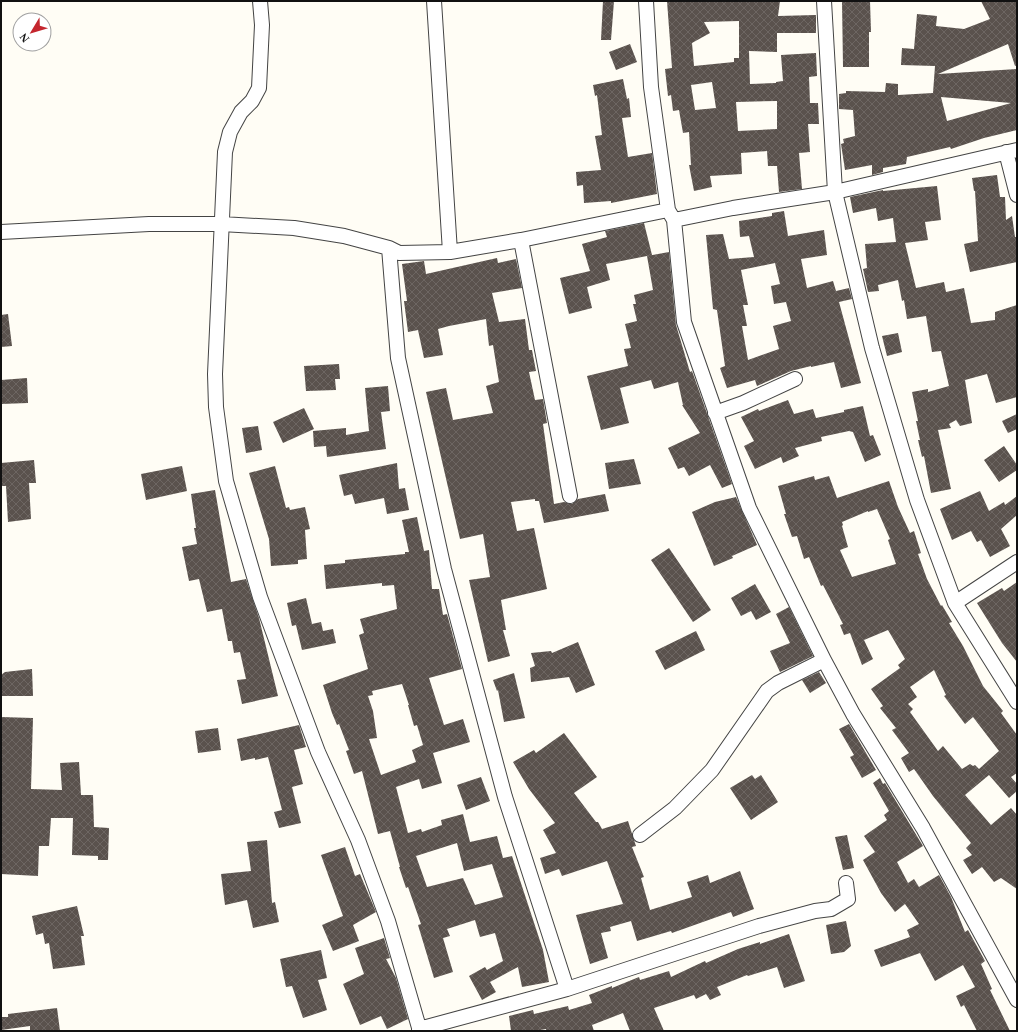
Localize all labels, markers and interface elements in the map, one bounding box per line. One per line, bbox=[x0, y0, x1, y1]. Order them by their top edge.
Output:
north arrow bbox=[12, 12, 52, 52]
text: N bbox=[17, 31, 31, 45]

